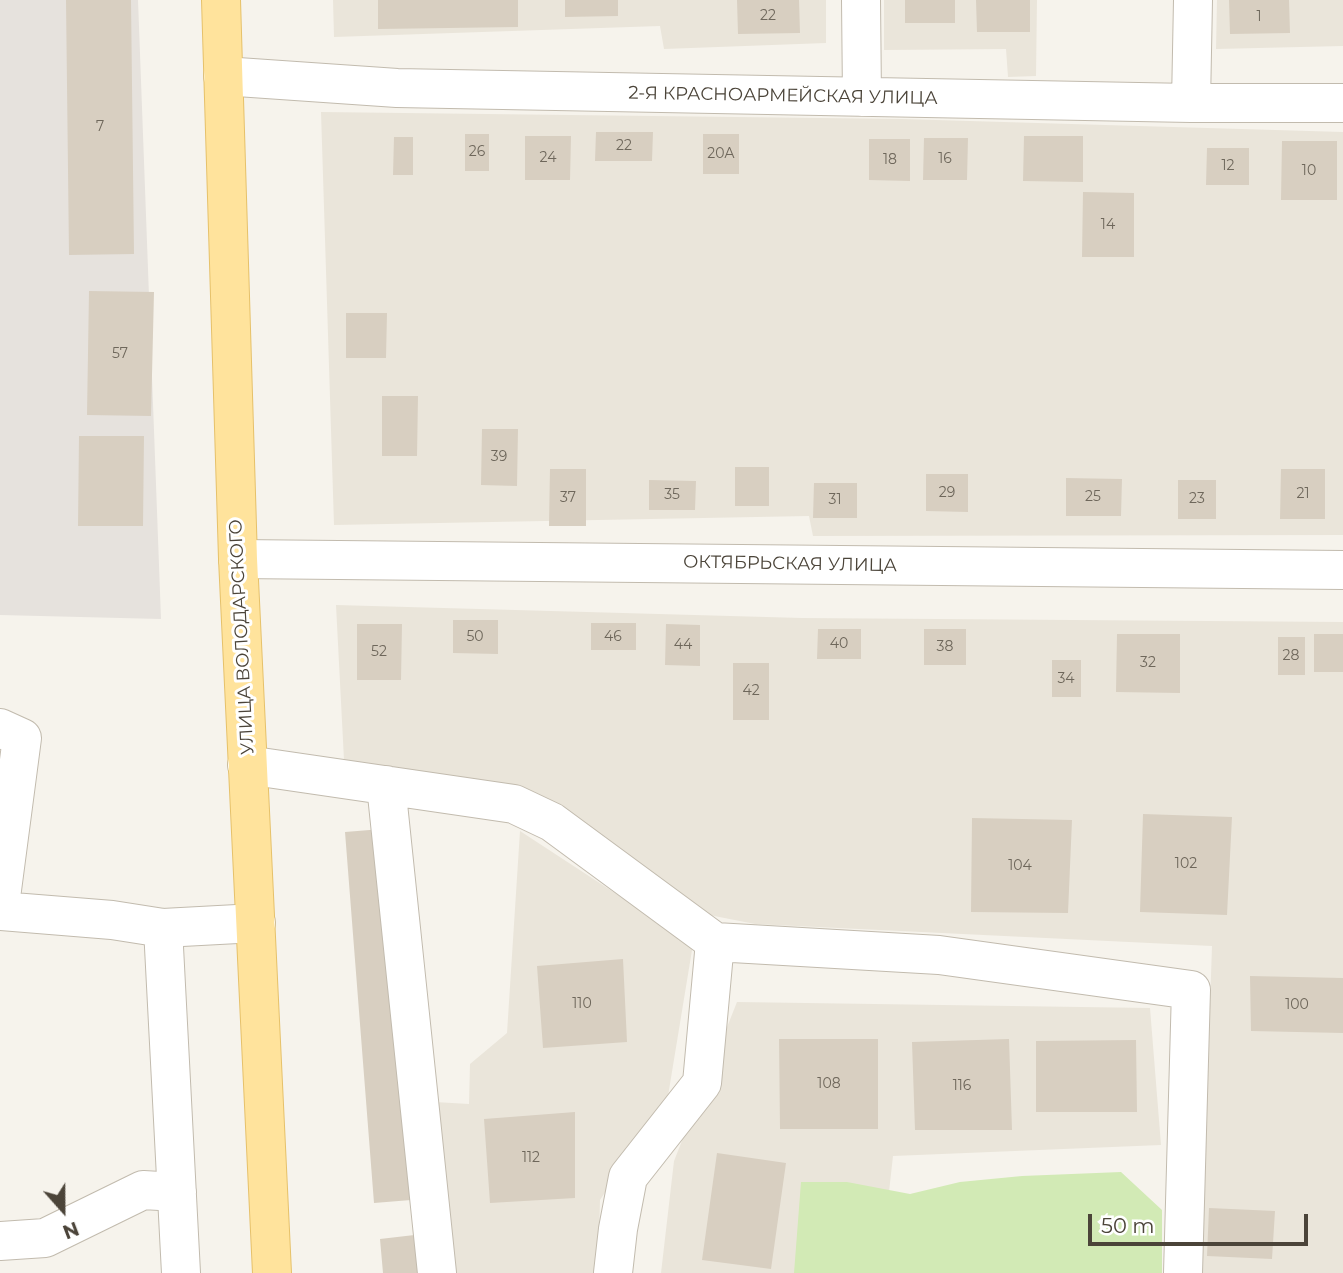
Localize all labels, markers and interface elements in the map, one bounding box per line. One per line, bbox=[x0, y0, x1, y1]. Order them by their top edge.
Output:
house number: 22 bbox=[760, 8, 776, 24]
house number: 1 bbox=[1256, 9, 1262, 25]
street label: 2-Я КРАСНОАРМЕЙСКАЯ УЛИЦА bbox=[628, 83, 938, 109]
house number: 7 bbox=[96, 119, 104, 135]
house number: 22 bbox=[616, 138, 632, 154]
house number: 26 bbox=[469, 144, 485, 160]
house number: 20А bbox=[707, 146, 735, 162]
house number: 24 bbox=[540, 150, 556, 166]
house number: 16 bbox=[938, 151, 952, 167]
house number: 18 bbox=[883, 152, 897, 168]
house number: 12 bbox=[1221, 158, 1235, 174]
house number: 10 bbox=[1302, 163, 1316, 179]
house number: 14 bbox=[1101, 217, 1115, 233]
house number: 57 bbox=[112, 346, 128, 362]
house number: 39 bbox=[491, 449, 507, 465]
house number: 29 bbox=[939, 485, 955, 501]
house number: 21 bbox=[1296, 486, 1310, 502]
house number: 35 bbox=[664, 487, 680, 503]
house number: 25 bbox=[1085, 489, 1101, 505]
house number: 37 bbox=[560, 490, 576, 506]
house number: 23 bbox=[1189, 491, 1205, 507]
house number: 31 bbox=[829, 492, 841, 508]
street label: УЛИЦА ВОЛОДАРСКОГО bbox=[225, 519, 259, 755]
street label: ОКТЯБРЬСКАЯ УЛИЦА bbox=[683, 551, 897, 577]
house number: 50 bbox=[466, 629, 484, 645]
house number: 46 bbox=[604, 629, 622, 645]
house number: 40 bbox=[830, 636, 848, 652]
house number: 44 bbox=[674, 637, 692, 653]
house number: 38 bbox=[937, 639, 953, 655]
house number: 52 bbox=[371, 644, 387, 660]
house number: 28 bbox=[1283, 648, 1299, 664]
house number: 32 bbox=[1140, 655, 1156, 671]
house number: 34 bbox=[1057, 671, 1075, 687]
house number: 42 bbox=[742, 683, 760, 699]
house number: 102 bbox=[1175, 856, 1197, 872]
house number: 104 bbox=[1008, 858, 1032, 874]
house number: 110 bbox=[572, 996, 592, 1012]
house number: 100 bbox=[1285, 997, 1309, 1013]
house number: 108 bbox=[817, 1076, 841, 1092]
house number: 116 bbox=[953, 1078, 971, 1094]
house number: 112 bbox=[522, 1150, 540, 1166]
north arrow bbox=[28, 1175, 98, 1245]
scale bar bbox=[1091, 1200, 1312, 1244]
text: 50 m bbox=[1101, 1213, 1155, 1238]
text: N bbox=[59, 1217, 82, 1244]

